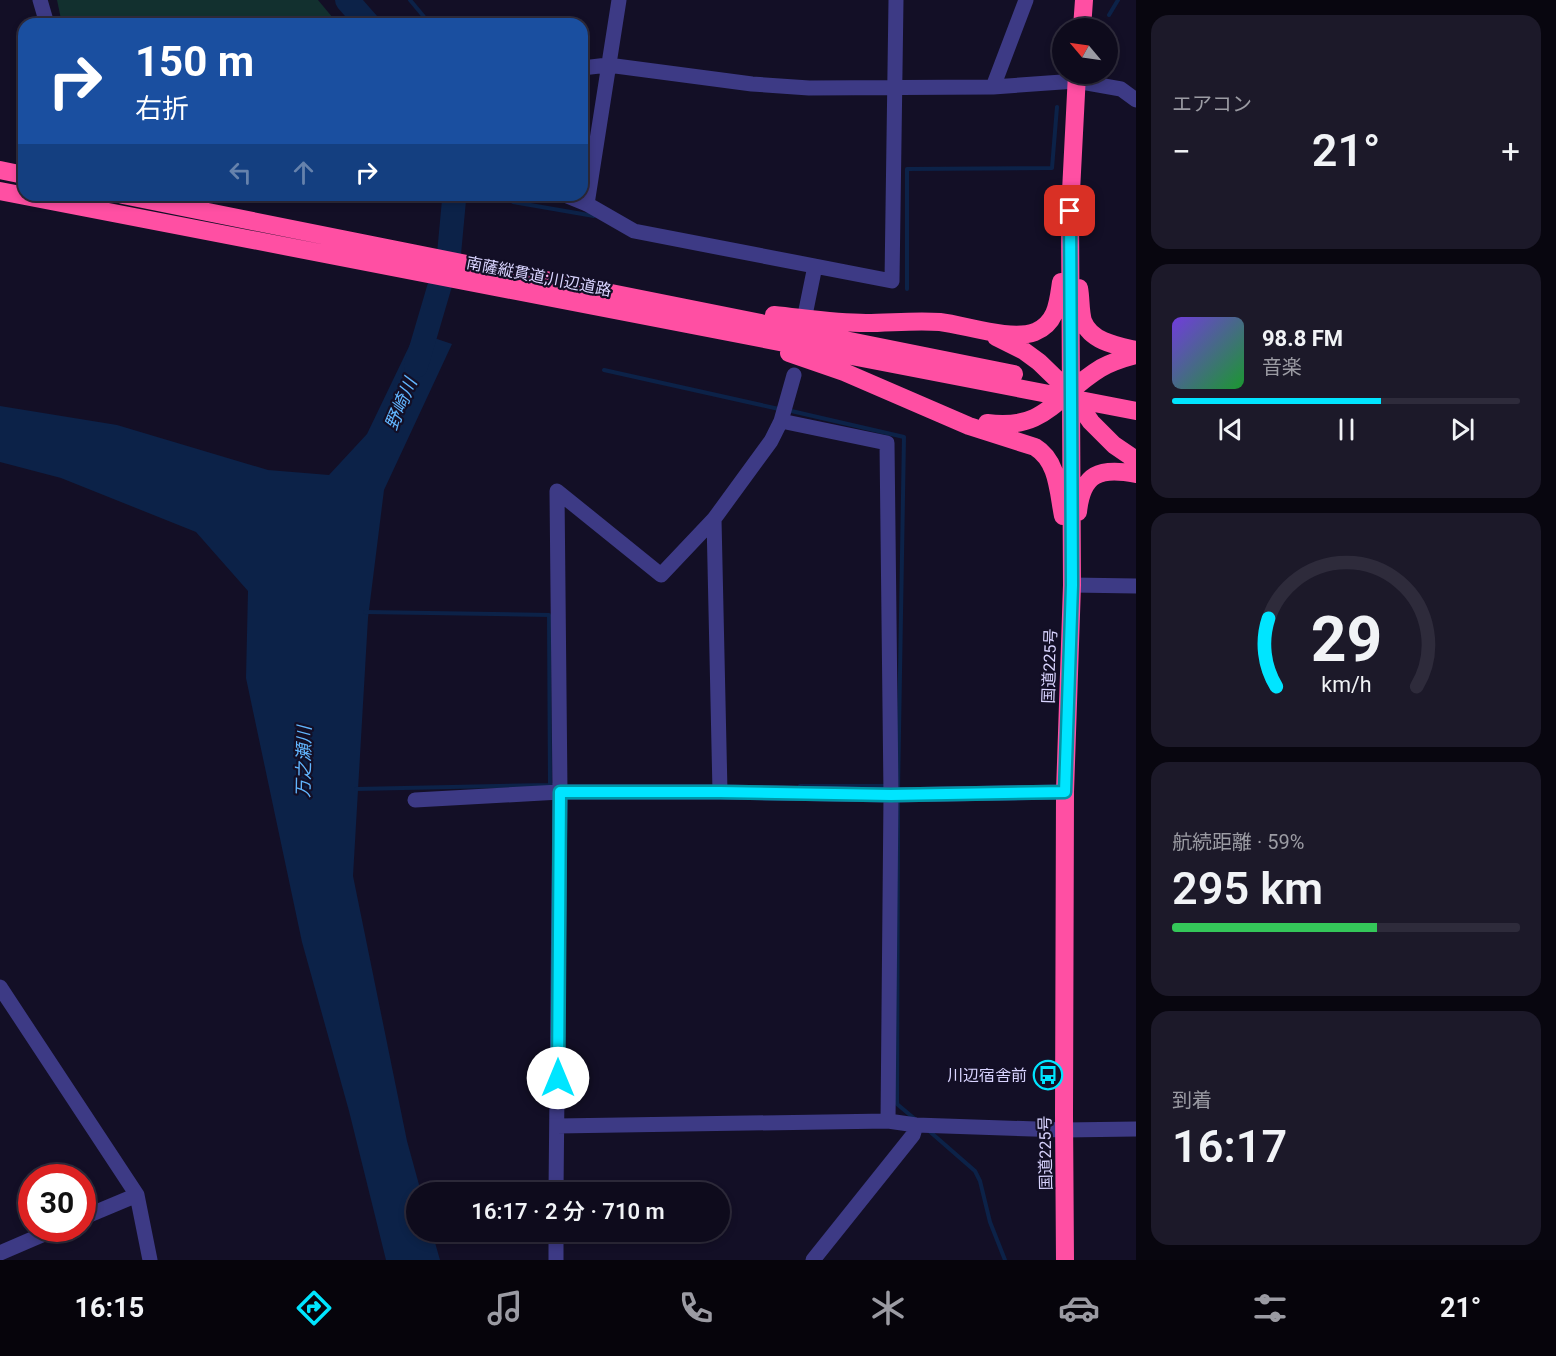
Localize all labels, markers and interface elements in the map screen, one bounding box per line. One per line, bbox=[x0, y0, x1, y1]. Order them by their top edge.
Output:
north arrow bbox=[1052, 18, 1118, 84]
map controls bbox=[1052, 18, 1118, 84]
text: 150 m bbox=[135, 37, 254, 86]
icon: right bbox=[36, 42, 114, 120]
text: エアコン bbox=[1172, 92, 1252, 116]
text: 右折 bbox=[135, 93, 189, 125]
text: 21° bbox=[1312, 124, 1380, 177]
text: − bbox=[1172, 132, 1191, 171]
text: + bbox=[1501, 132, 1520, 171]
icon: left bbox=[224, 156, 257, 189]
icon: ahead bbox=[287, 156, 320, 189]
icon: right bbox=[350, 156, 383, 189]
pin bbox=[1044, 185, 1095, 236]
icon: arrive bbox=[1053, 194, 1086, 227]
street label: 南薩縦貫道;川辺道路 bbox=[465, 253, 613, 300]
text: 98.8 FM bbox=[1262, 326, 1343, 351]
text: 音楽 bbox=[1262, 355, 1302, 379]
water label: 野崎川 bbox=[380, 373, 422, 433]
icon: previous bbox=[1214, 413, 1247, 446]
icon: pause bbox=[1330, 413, 1363, 446]
icon: next bbox=[1446, 413, 1479, 446]
text: 29 bbox=[1310, 603, 1382, 676]
street label: 国道225号 bbox=[1039, 628, 1060, 704]
text: km/h bbox=[1321, 672, 1371, 697]
water label: 万之瀬川 bbox=[292, 724, 315, 798]
text: 航続距離 · 59% bbox=[1172, 830, 1304, 854]
text: 295 km bbox=[1172, 862, 1323, 915]
position arrow bbox=[526, 1046, 590, 1110]
bus stop icon: 川辺宿舎前 bbox=[1032, 1059, 1064, 1091]
place label: 川辺宿舎前 bbox=[947, 1066, 1027, 1085]
text: 到着 bbox=[1172, 1088, 1212, 1112]
street label: 国道225号 bbox=[1035, 1115, 1056, 1191]
text: 16:17 bbox=[1172, 1120, 1287, 1173]
speed limit sign: 30 bbox=[18, 1164, 96, 1242]
text: 16:17 · 2 分 · 710 m bbox=[471, 1199, 665, 1224]
icon: directions bbox=[293, 1287, 335, 1329]
icon: music bbox=[484, 1287, 526, 1329]
icon: phone bbox=[675, 1287, 717, 1329]
icon: climate bbox=[867, 1287, 909, 1329]
icon: car bbox=[1058, 1287, 1100, 1329]
icon: filters bbox=[1249, 1287, 1291, 1329]
text: 16:15 bbox=[75, 1292, 144, 1324]
text: 21° bbox=[1440, 1292, 1481, 1324]

